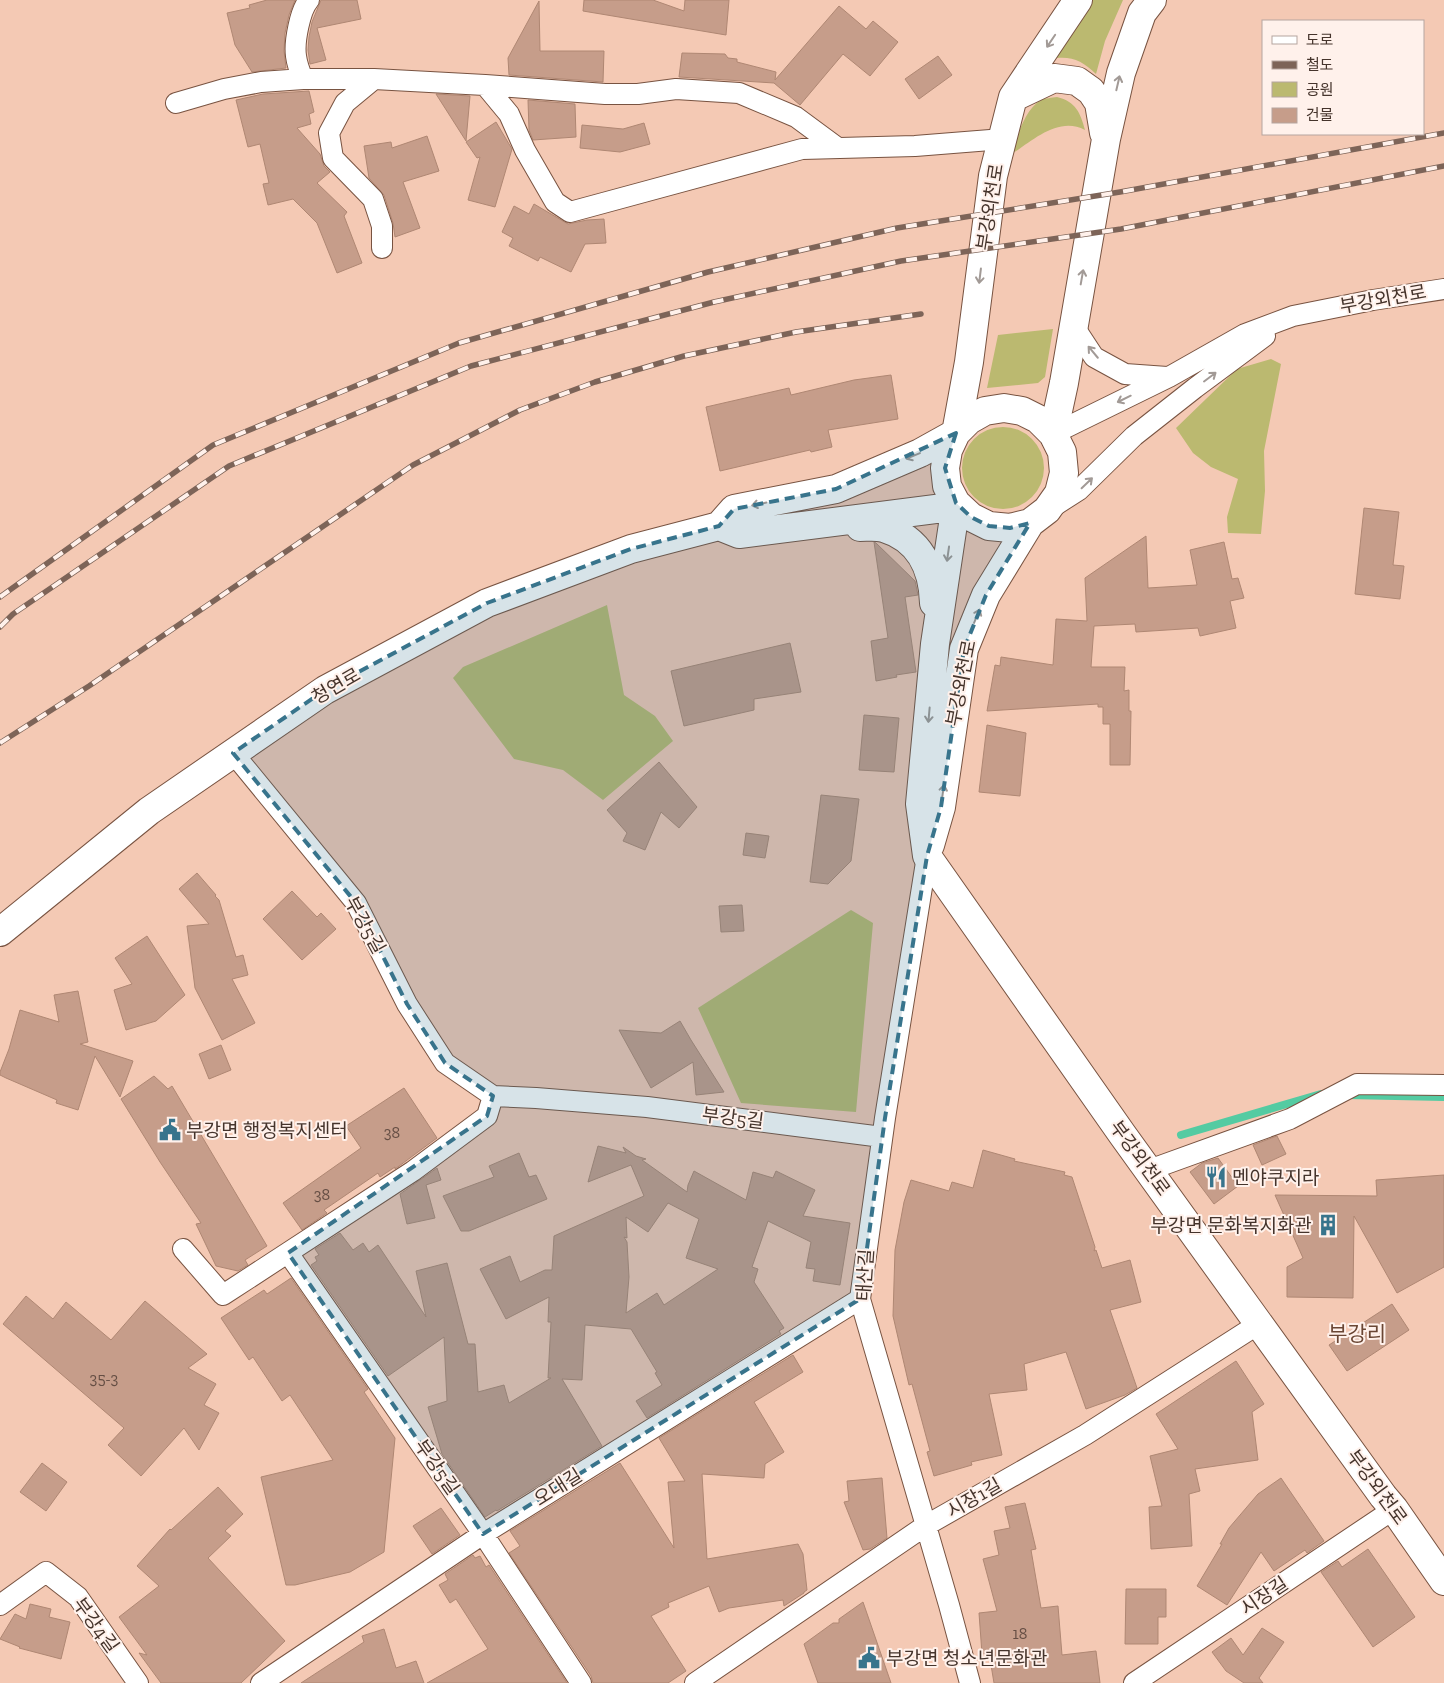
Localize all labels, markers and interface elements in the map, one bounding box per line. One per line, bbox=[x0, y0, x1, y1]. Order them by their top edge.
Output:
legend bbox=[1262, 20, 1424, 135]
text: 도로 bbox=[1306, 31, 1334, 49]
one-way arrow bbox=[1046, 33, 1056, 47]
text: 철도 bbox=[1306, 56, 1334, 74]
one-way arrow bbox=[1114, 75, 1123, 91]
text: 공원 bbox=[1306, 81, 1334, 99]
text: 건물 bbox=[1306, 106, 1334, 124]
street label: 부강외천로 bbox=[972, 162, 1008, 252]
one-way arrow bbox=[975, 268, 985, 284]
one-way arrow bbox=[1077, 269, 1087, 285]
street label: 부강외천로 bbox=[1338, 280, 1428, 318]
one-way arrow bbox=[1087, 346, 1098, 359]
one-way arrow bbox=[1203, 371, 1216, 382]
one-way arrow bbox=[1117, 394, 1132, 404]
one-way arrow bbox=[906, 451, 921, 461]
one-way arrow bbox=[1081, 477, 1093, 489]
one-way arrow bbox=[751, 500, 767, 509]
one-way arrow bbox=[943, 545, 953, 561]
one-way arrow bbox=[973, 609, 983, 624]
street label: 부강외천로 bbox=[941, 638, 981, 728]
street label: 청연로 bbox=[308, 663, 364, 709]
one-way arrow bbox=[924, 707, 933, 723]
one-way arrow bbox=[938, 784, 948, 800]
street label: 부강5길 bbox=[340, 892, 390, 958]
street label: 부강5길 bbox=[701, 1103, 765, 1133]
street label: 부강외천로 bbox=[1105, 1116, 1175, 1200]
public building icon: 부강면 행정복지센터 bbox=[157, 1117, 183, 1143]
place label: 부강면 행정복지센터 bbox=[186, 1119, 348, 1142]
house number: 38 bbox=[384, 1123, 400, 1142]
restaurant icon: 멘야쿠지라 bbox=[1203, 1164, 1229, 1190]
place label: 멘야쿠지라 bbox=[1232, 1166, 1319, 1189]
house number: 38 bbox=[314, 1185, 330, 1204]
building icon: 부강면 문화복지화관 bbox=[1315, 1212, 1341, 1238]
place label: 부강면 문화복지화관 bbox=[1150, 1214, 1312, 1237]
street label: 태산길 bbox=[852, 1248, 878, 1302]
district label: 부강리 bbox=[1328, 1321, 1386, 1346]
house number: 35-3 bbox=[90, 1369, 119, 1388]
street label: 부강5길 bbox=[410, 1435, 464, 1499]
street label: 부강외천로 bbox=[1342, 1445, 1412, 1529]
street label: 오대길 bbox=[530, 1463, 586, 1511]
street label: 시장1길 bbox=[942, 1473, 1006, 1523]
street label: 시장길 bbox=[1236, 1572, 1292, 1620]
street label: 부강4길 bbox=[68, 1593, 124, 1657]
house number: 18 bbox=[1013, 1624, 1027, 1643]
public building icon: 부강면 청소년문화관 bbox=[856, 1645, 882, 1671]
place label: 부강면 청소년문화관 bbox=[886, 1647, 1048, 1670]

